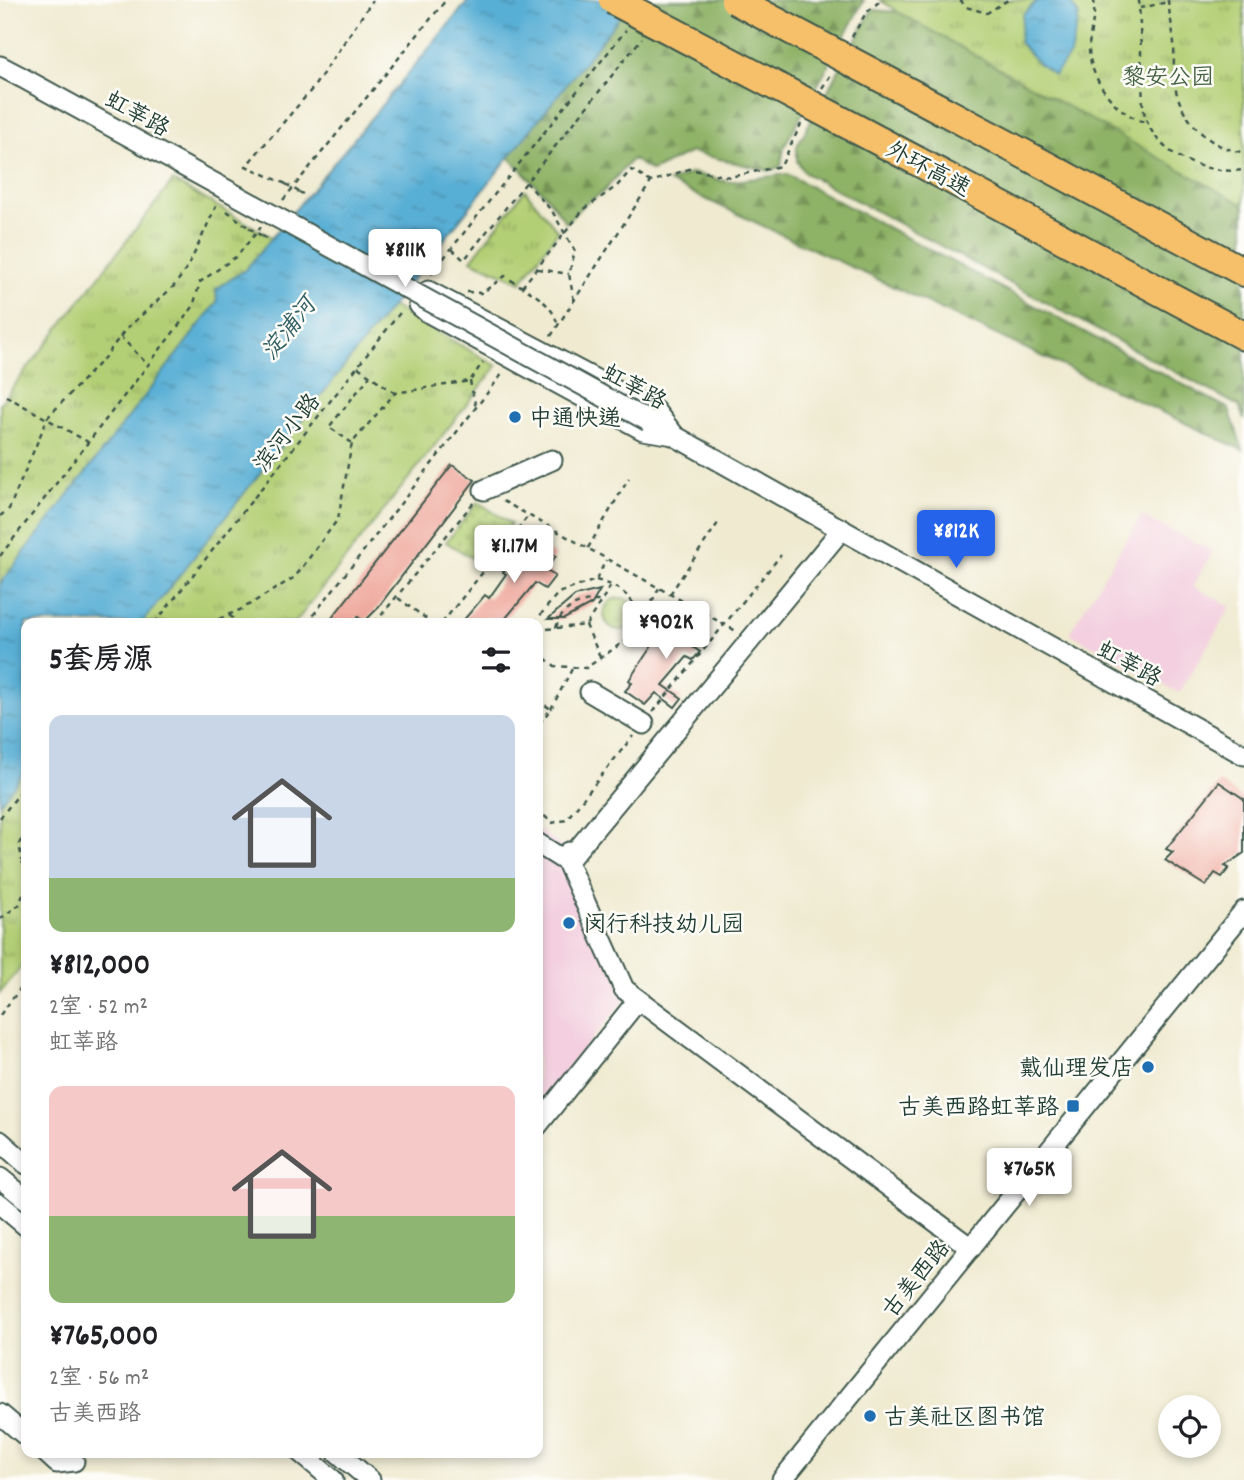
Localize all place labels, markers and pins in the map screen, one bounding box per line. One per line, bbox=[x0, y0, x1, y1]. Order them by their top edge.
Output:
pin: ¥811K bbox=[356, 230, 454, 289]
place label: 中通快递 bbox=[529, 404, 621, 437]
marker: 中通快递 bbox=[507, 409, 523, 425]
pin: ¥812K bbox=[907, 510, 1005, 570]
pin: ¥1.17M bbox=[457, 526, 571, 585]
pin: ¥902K bbox=[617, 602, 715, 661]
place label: 闵行科技幼儿园 bbox=[583, 910, 744, 943]
marker: 闵行科技幼儿园 bbox=[561, 915, 577, 931]
place label: 戴仙理发店 bbox=[1019, 1054, 1134, 1087]
marker: 戴仙理发店 bbox=[1140, 1059, 1156, 1075]
place label: 古美西路虹莘路 bbox=[898, 1093, 1059, 1126]
marker: 古美西路虹莘路 bbox=[1065, 1098, 1081, 1114]
pin: ¥765K bbox=[980, 1148, 1078, 1208]
place label: 古美社区图书馆 bbox=[884, 1403, 1045, 1436]
marker: 古美社区图书馆 bbox=[862, 1408, 878, 1424]

